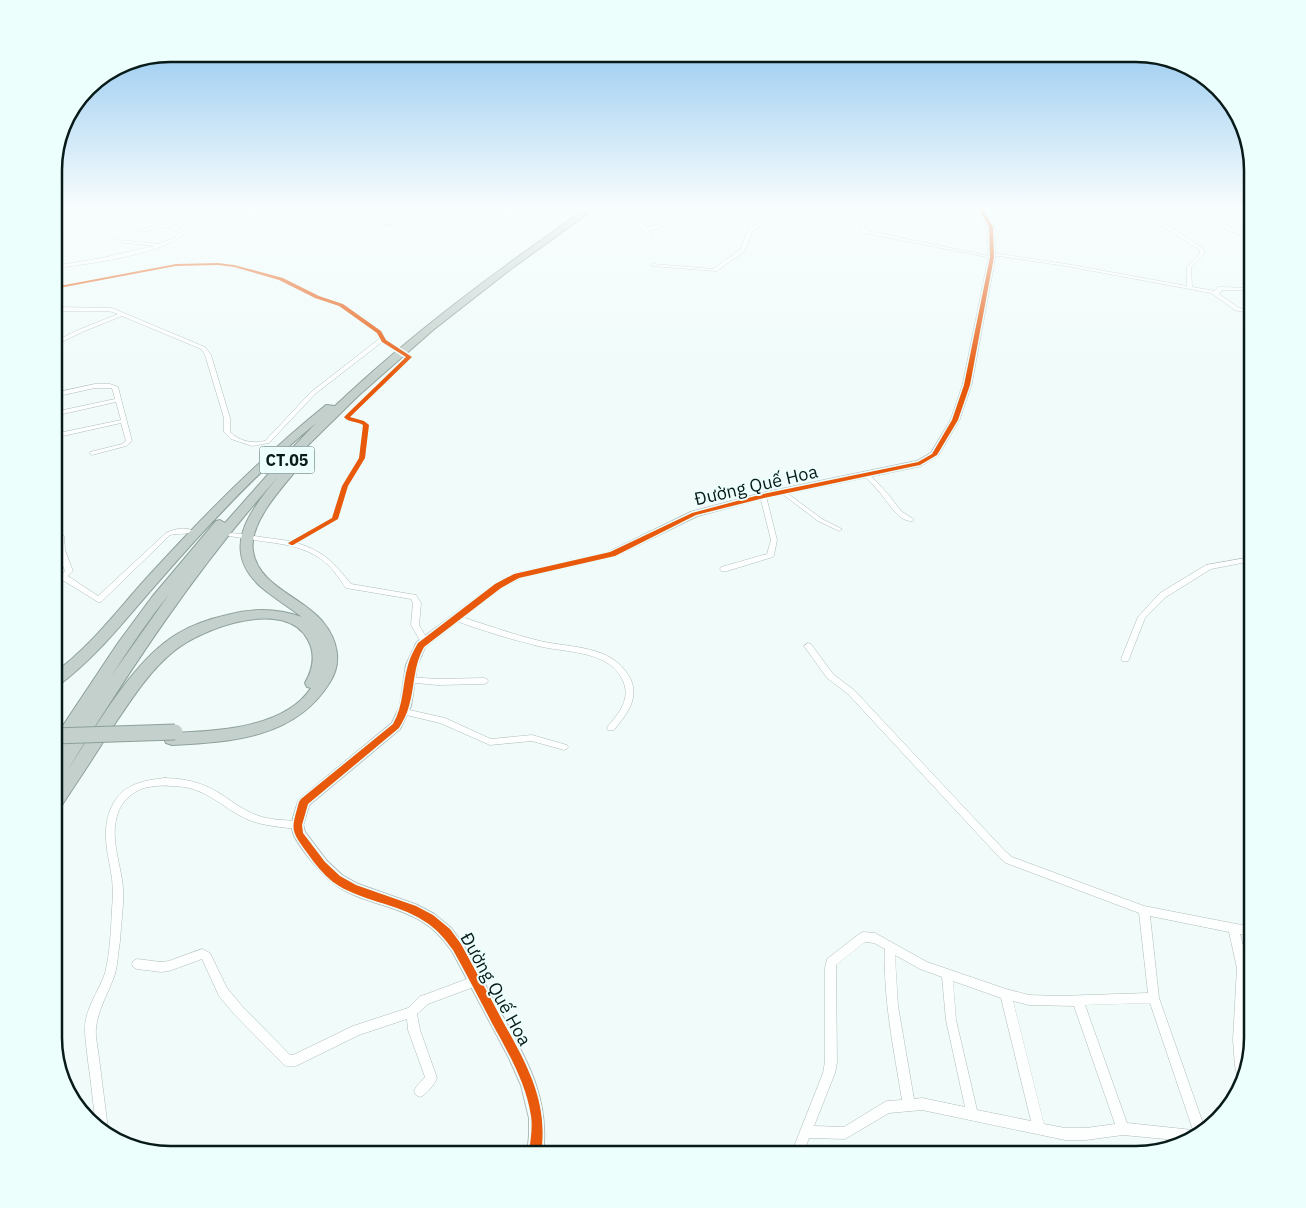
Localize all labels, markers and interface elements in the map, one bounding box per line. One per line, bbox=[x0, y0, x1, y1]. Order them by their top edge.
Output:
road number: CT.05 bbox=[260, 446, 314, 474]
street label: Đường Quế Hoa bbox=[692, 460, 820, 510]
street label: Đường Quế Hoa bbox=[455, 928, 537, 1050]

